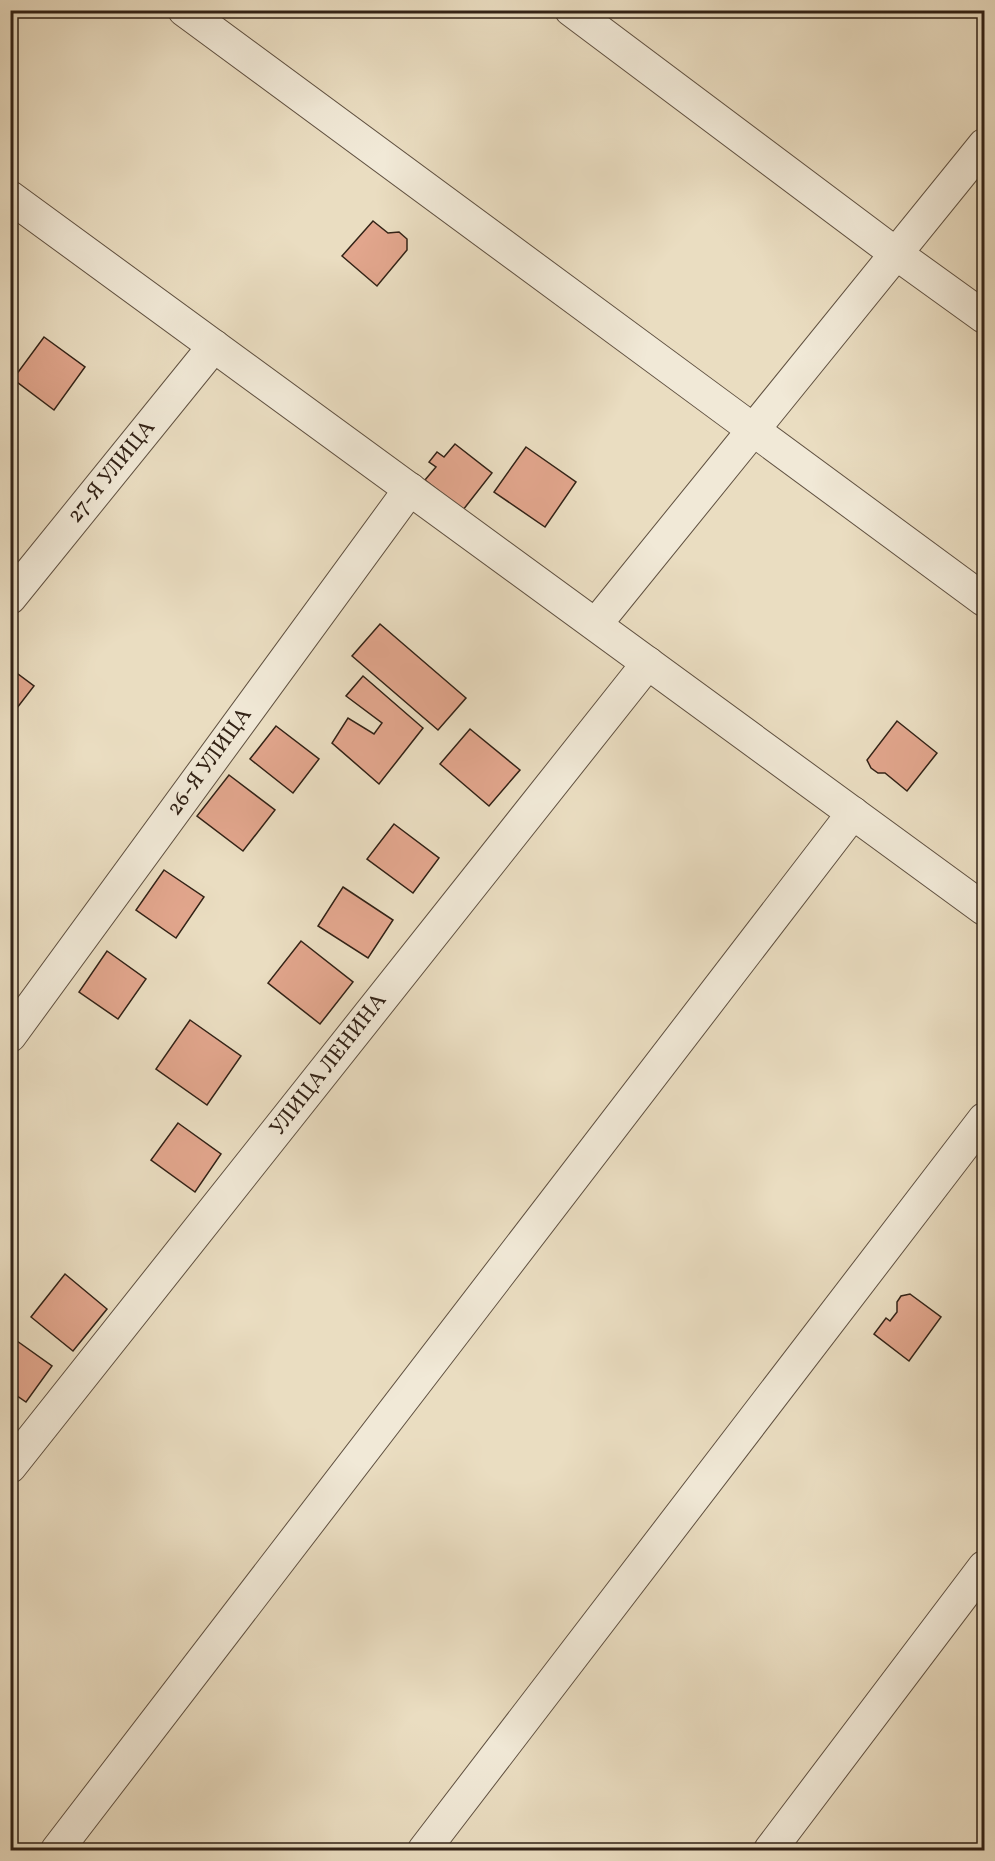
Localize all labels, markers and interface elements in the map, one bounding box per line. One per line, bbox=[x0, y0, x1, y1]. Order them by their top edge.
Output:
street label: 27-Я УЛИЦА bbox=[61, 414, 163, 530]
street label: 26-Я УЛИЦА bbox=[160, 701, 260, 823]
street label: УЛИЦА ЛЕНИНА bbox=[263, 987, 395, 1143]

